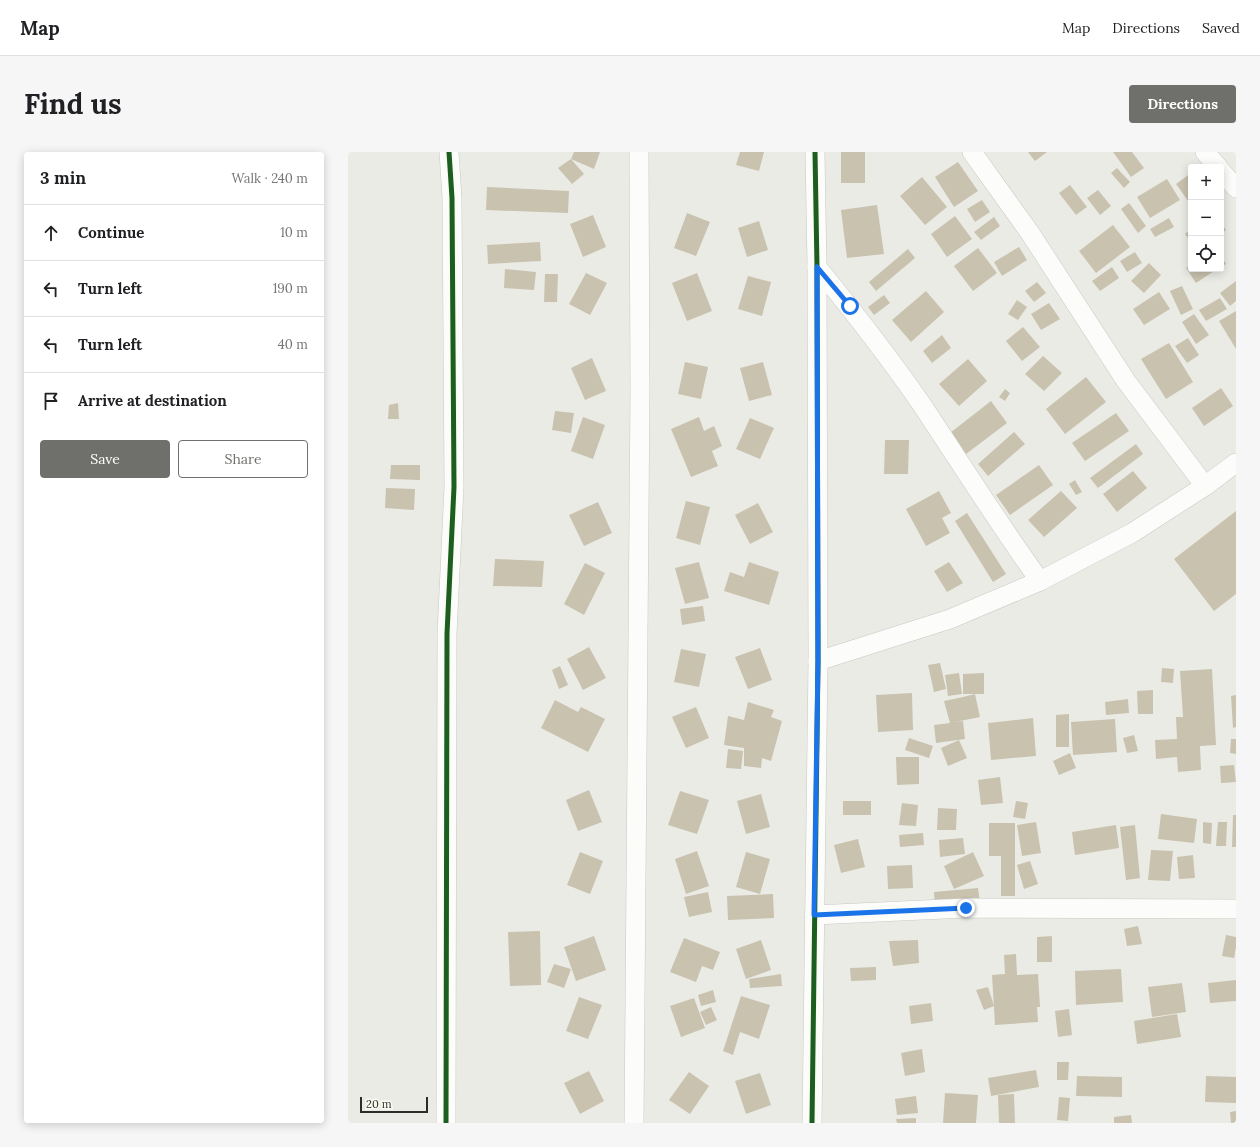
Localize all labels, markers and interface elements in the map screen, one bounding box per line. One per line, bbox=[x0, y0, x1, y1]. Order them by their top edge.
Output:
text: Map bbox=[20, 16, 60, 40]
text: Map bbox=[1062, 19, 1090, 37]
text: Directions bbox=[1112, 19, 1180, 37]
text: Saved bbox=[1202, 19, 1240, 37]
button: Directions bbox=[1129, 85, 1236, 123]
text: Find us bbox=[24, 86, 122, 122]
map controls bbox=[1188, 164, 1224, 272]
button: + bbox=[1188, 164, 1224, 200]
text: 3 min bbox=[40, 167, 86, 189]
text: Walk · 240 m bbox=[231, 170, 308, 187]
button: − bbox=[1188, 200, 1224, 236]
icon: ahead bbox=[40, 222, 62, 244]
text: Continue bbox=[78, 223, 144, 242]
text: 10 m bbox=[280, 224, 308, 241]
button: locate bbox=[1188, 236, 1224, 272]
icon: left bbox=[40, 278, 62, 300]
text: Turn left bbox=[78, 279, 142, 298]
text: 190 m bbox=[273, 280, 308, 297]
route start bbox=[841, 297, 859, 315]
icon: left bbox=[40, 334, 62, 356]
text: Turn left bbox=[78, 335, 142, 354]
text: 40 m bbox=[278, 336, 308, 353]
icon: arrive bbox=[40, 390, 62, 412]
text: Arrive at destination bbox=[78, 391, 227, 410]
button: Save bbox=[40, 440, 170, 478]
button: Share bbox=[178, 440, 308, 478]
route end bbox=[957, 899, 975, 917]
scale bar bbox=[360, 1095, 428, 1114]
text: 20 m bbox=[366, 1097, 391, 1111]

